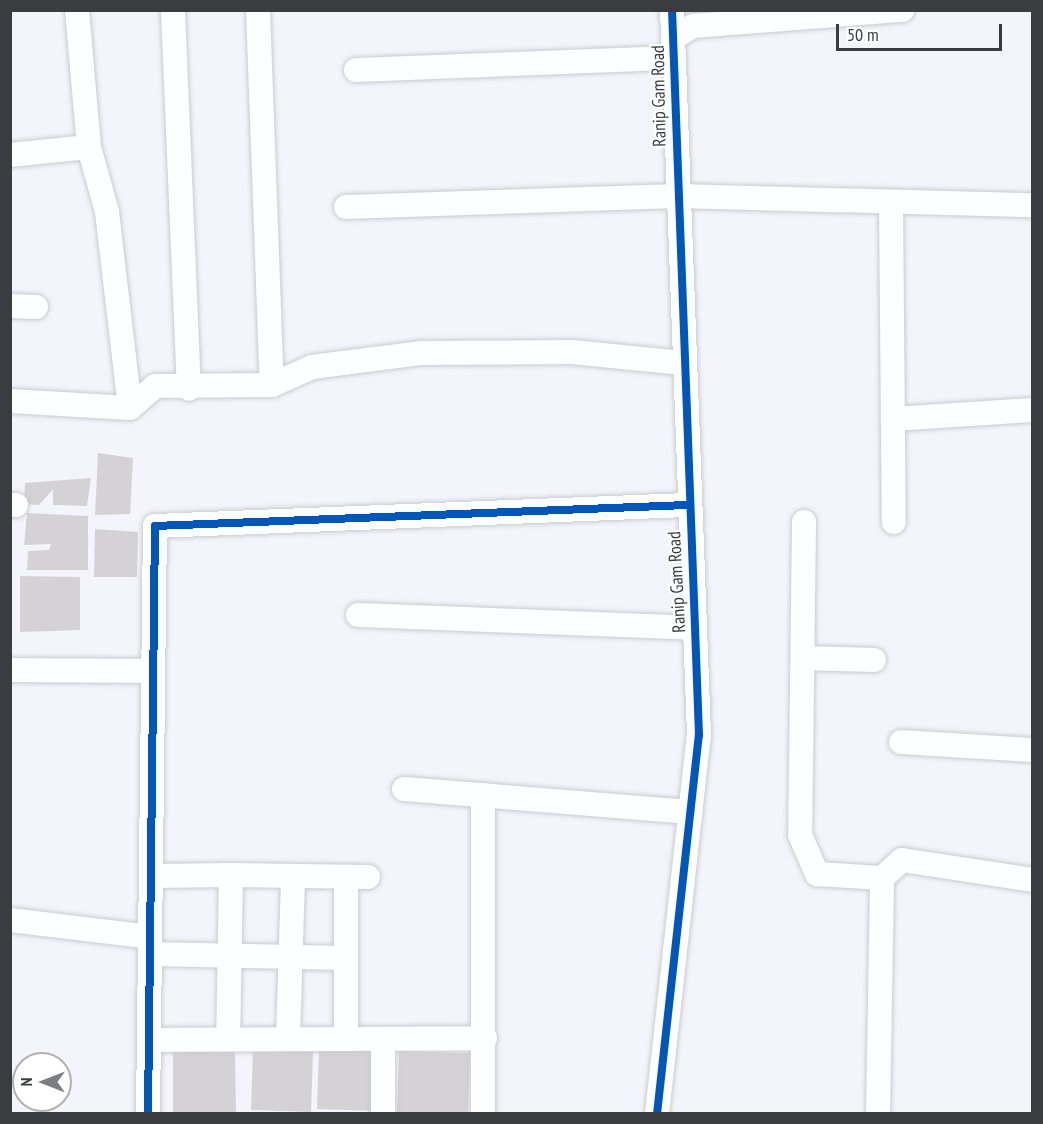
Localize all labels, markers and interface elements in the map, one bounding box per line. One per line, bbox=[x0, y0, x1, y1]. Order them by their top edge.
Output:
scale bar bbox=[839, 12, 1006, 50]
text: 50 m bbox=[847, 23, 879, 46]
street label: Ranip Gam Road bbox=[647, 45, 671, 147]
street label: Ranip Gam Road bbox=[664, 531, 690, 633]
north arrow bbox=[12, 1052, 72, 1112]
text: N bbox=[16, 1078, 36, 1086]

